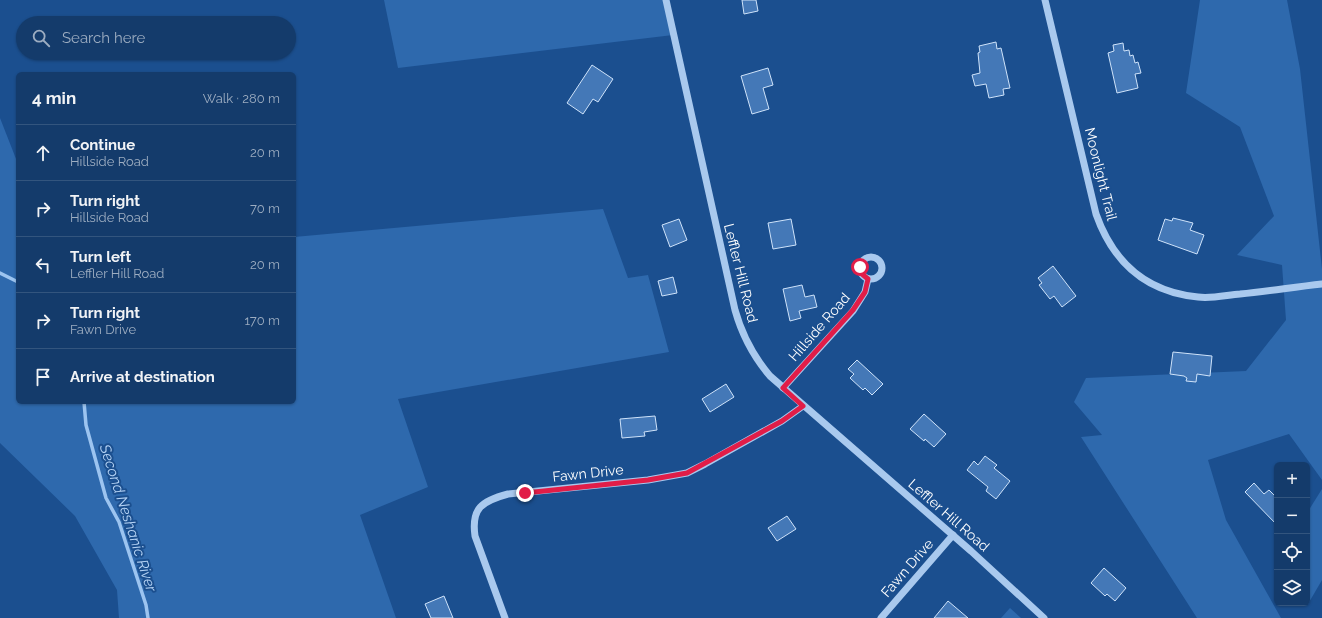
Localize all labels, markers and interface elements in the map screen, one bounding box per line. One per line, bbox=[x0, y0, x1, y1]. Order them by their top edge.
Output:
search box bbox=[16, 16, 296, 60]
icon: search bbox=[30, 27, 52, 49]
text: Search here bbox=[62, 29, 145, 47]
text: 4 min bbox=[32, 88, 76, 108]
text: Walk · 280 m bbox=[203, 91, 280, 106]
street label: Moonlight Trail bbox=[1082, 126, 1120, 222]
text: Continue bbox=[70, 136, 135, 154]
icon: ahead bbox=[32, 142, 54, 164]
text: 20 m bbox=[250, 145, 280, 160]
text: Hillside Road bbox=[70, 154, 149, 169]
text: Turn right bbox=[70, 192, 140, 210]
icon: right bbox=[32, 198, 54, 220]
text: 70 m bbox=[250, 201, 280, 216]
text: Hillside Road bbox=[70, 210, 149, 225]
street label: Leffler Hill Road bbox=[721, 222, 761, 324]
text: Turn left bbox=[70, 248, 131, 266]
icon: left bbox=[32, 254, 54, 276]
text: 20 m bbox=[250, 257, 280, 272]
route start bbox=[851, 258, 869, 276]
text: Leffler Hill Road bbox=[70, 266, 164, 281]
street label: Hillside Road bbox=[785, 290, 853, 364]
text: Turn right bbox=[70, 304, 140, 322]
icon: right bbox=[32, 310, 54, 332]
text: 170 m bbox=[244, 313, 280, 328]
text: Fawn Drive bbox=[70, 322, 136, 337]
icon: arrive bbox=[32, 366, 54, 388]
text: Arrive at destination bbox=[70, 368, 215, 386]
water label: Second Neshanic River bbox=[95, 441, 161, 595]
street label: Fawn Drive bbox=[552, 461, 624, 485]
map controls bbox=[1274, 462, 1310, 606]
button: + bbox=[1274, 462, 1310, 498]
street label: Leffler Hill Road bbox=[905, 476, 993, 554]
route end bbox=[516, 484, 534, 502]
button: − bbox=[1274, 498, 1310, 534]
button: locate bbox=[1274, 534, 1310, 570]
street label: Fawn Drive bbox=[878, 536, 936, 600]
button: layers bbox=[1274, 570, 1310, 606]

